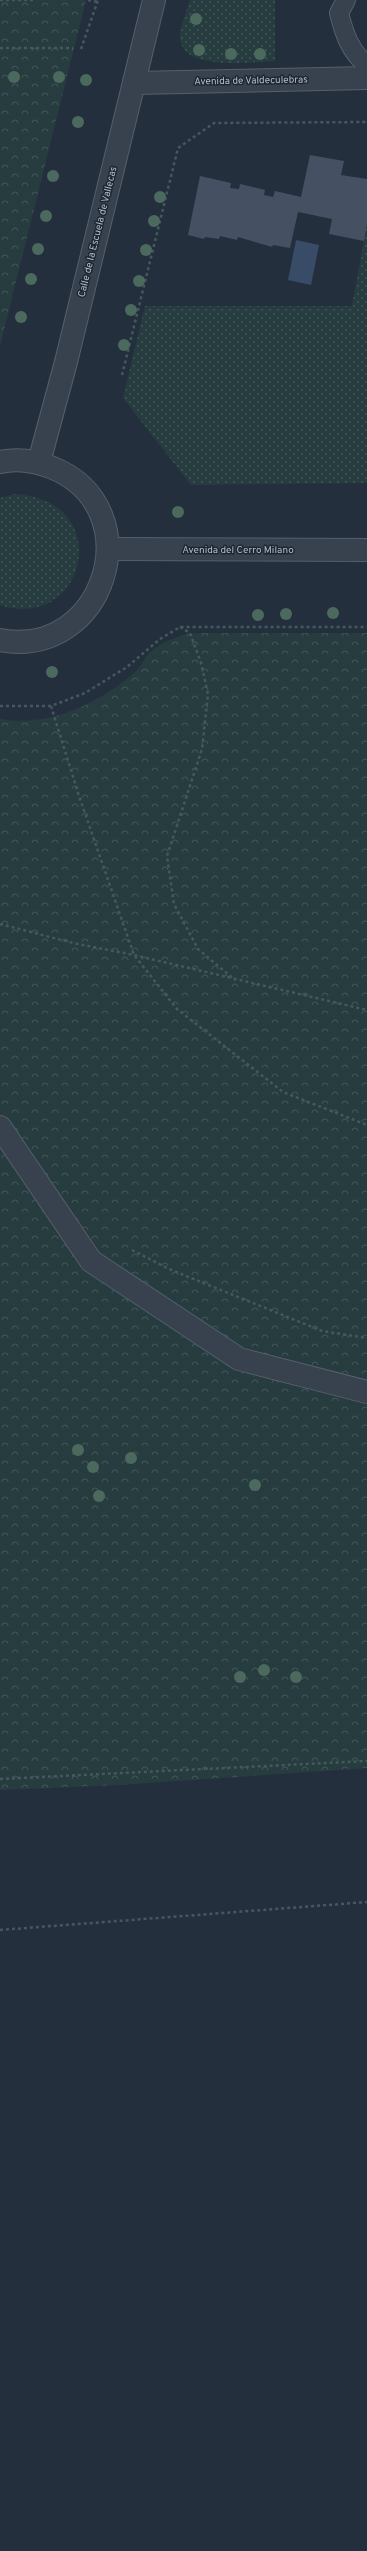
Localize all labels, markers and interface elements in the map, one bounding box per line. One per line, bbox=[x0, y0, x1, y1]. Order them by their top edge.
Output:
street label: Avenida de Valdeculebras bbox=[194, 74, 308, 88]
street label: Calle de la Escuela de Vallecas bbox=[75, 165, 121, 299]
street label: Avenida del Cerro Milano bbox=[182, 544, 294, 557]

